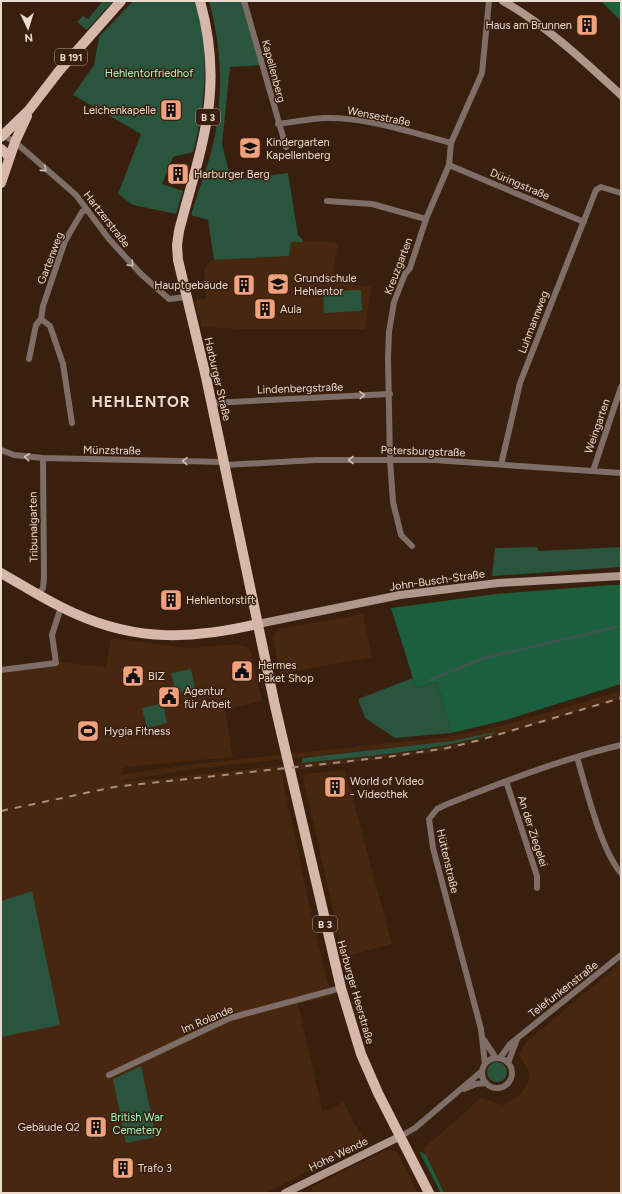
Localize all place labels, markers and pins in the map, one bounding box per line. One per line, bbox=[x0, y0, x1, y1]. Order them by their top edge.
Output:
building icon: Haus am Brunnen bbox=[574, 12, 600, 38]
place label: Haus am Brunnen bbox=[485, 19, 572, 32]
building icon: Leichenkapelle bbox=[158, 97, 184, 123]
place label: Leichenkapelle bbox=[83, 104, 156, 117]
school or university icon: Kindergarten Kapellenberg bbox=[237, 135, 263, 161]
place label: Kindergarten Kapellenberg bbox=[266, 136, 330, 162]
building icon: Harburger Berg bbox=[165, 161, 191, 187]
place label: Harburger Berg bbox=[194, 168, 270, 181]
school or university icon: Grundschule Hehlentor bbox=[265, 271, 291, 297]
building icon: Hauptgebäude bbox=[231, 272, 257, 298]
place label: Grundschule Hehlentor bbox=[294, 272, 357, 298]
place label: Hauptgebäude bbox=[154, 279, 228, 292]
building icon: Aula bbox=[252, 296, 278, 322]
place label: Aula bbox=[280, 303, 302, 316]
building icon: Hehlentorstift bbox=[158, 587, 184, 613]
place label: Hehlentorstift bbox=[186, 594, 255, 607]
public building icon: Hermes Paket Shop bbox=[229, 658, 255, 684]
place label: Hermes Paket Shop bbox=[258, 659, 314, 685]
public building icon: BIZ bbox=[120, 663, 146, 689]
place label: BIZ bbox=[148, 670, 165, 683]
public building icon: Agentur für Arbeit bbox=[156, 684, 182, 710]
place label: Agentur für Arbeit bbox=[184, 685, 231, 711]
sports icon: Hygia Fitness bbox=[75, 718, 101, 744]
place label: Hygia Fitness bbox=[104, 725, 170, 738]
building icon: World of Video - Videothek bbox=[322, 774, 348, 800]
place label: World of Video - Videothek bbox=[350, 775, 424, 801]
building icon: Gebäude Q2 bbox=[83, 1114, 109, 1140]
place label: Gebäude Q2 bbox=[18, 1121, 80, 1134]
building icon: Trafo 3 bbox=[110, 1155, 136, 1181]
place label: Trafo 3 bbox=[138, 1162, 172, 1175]

